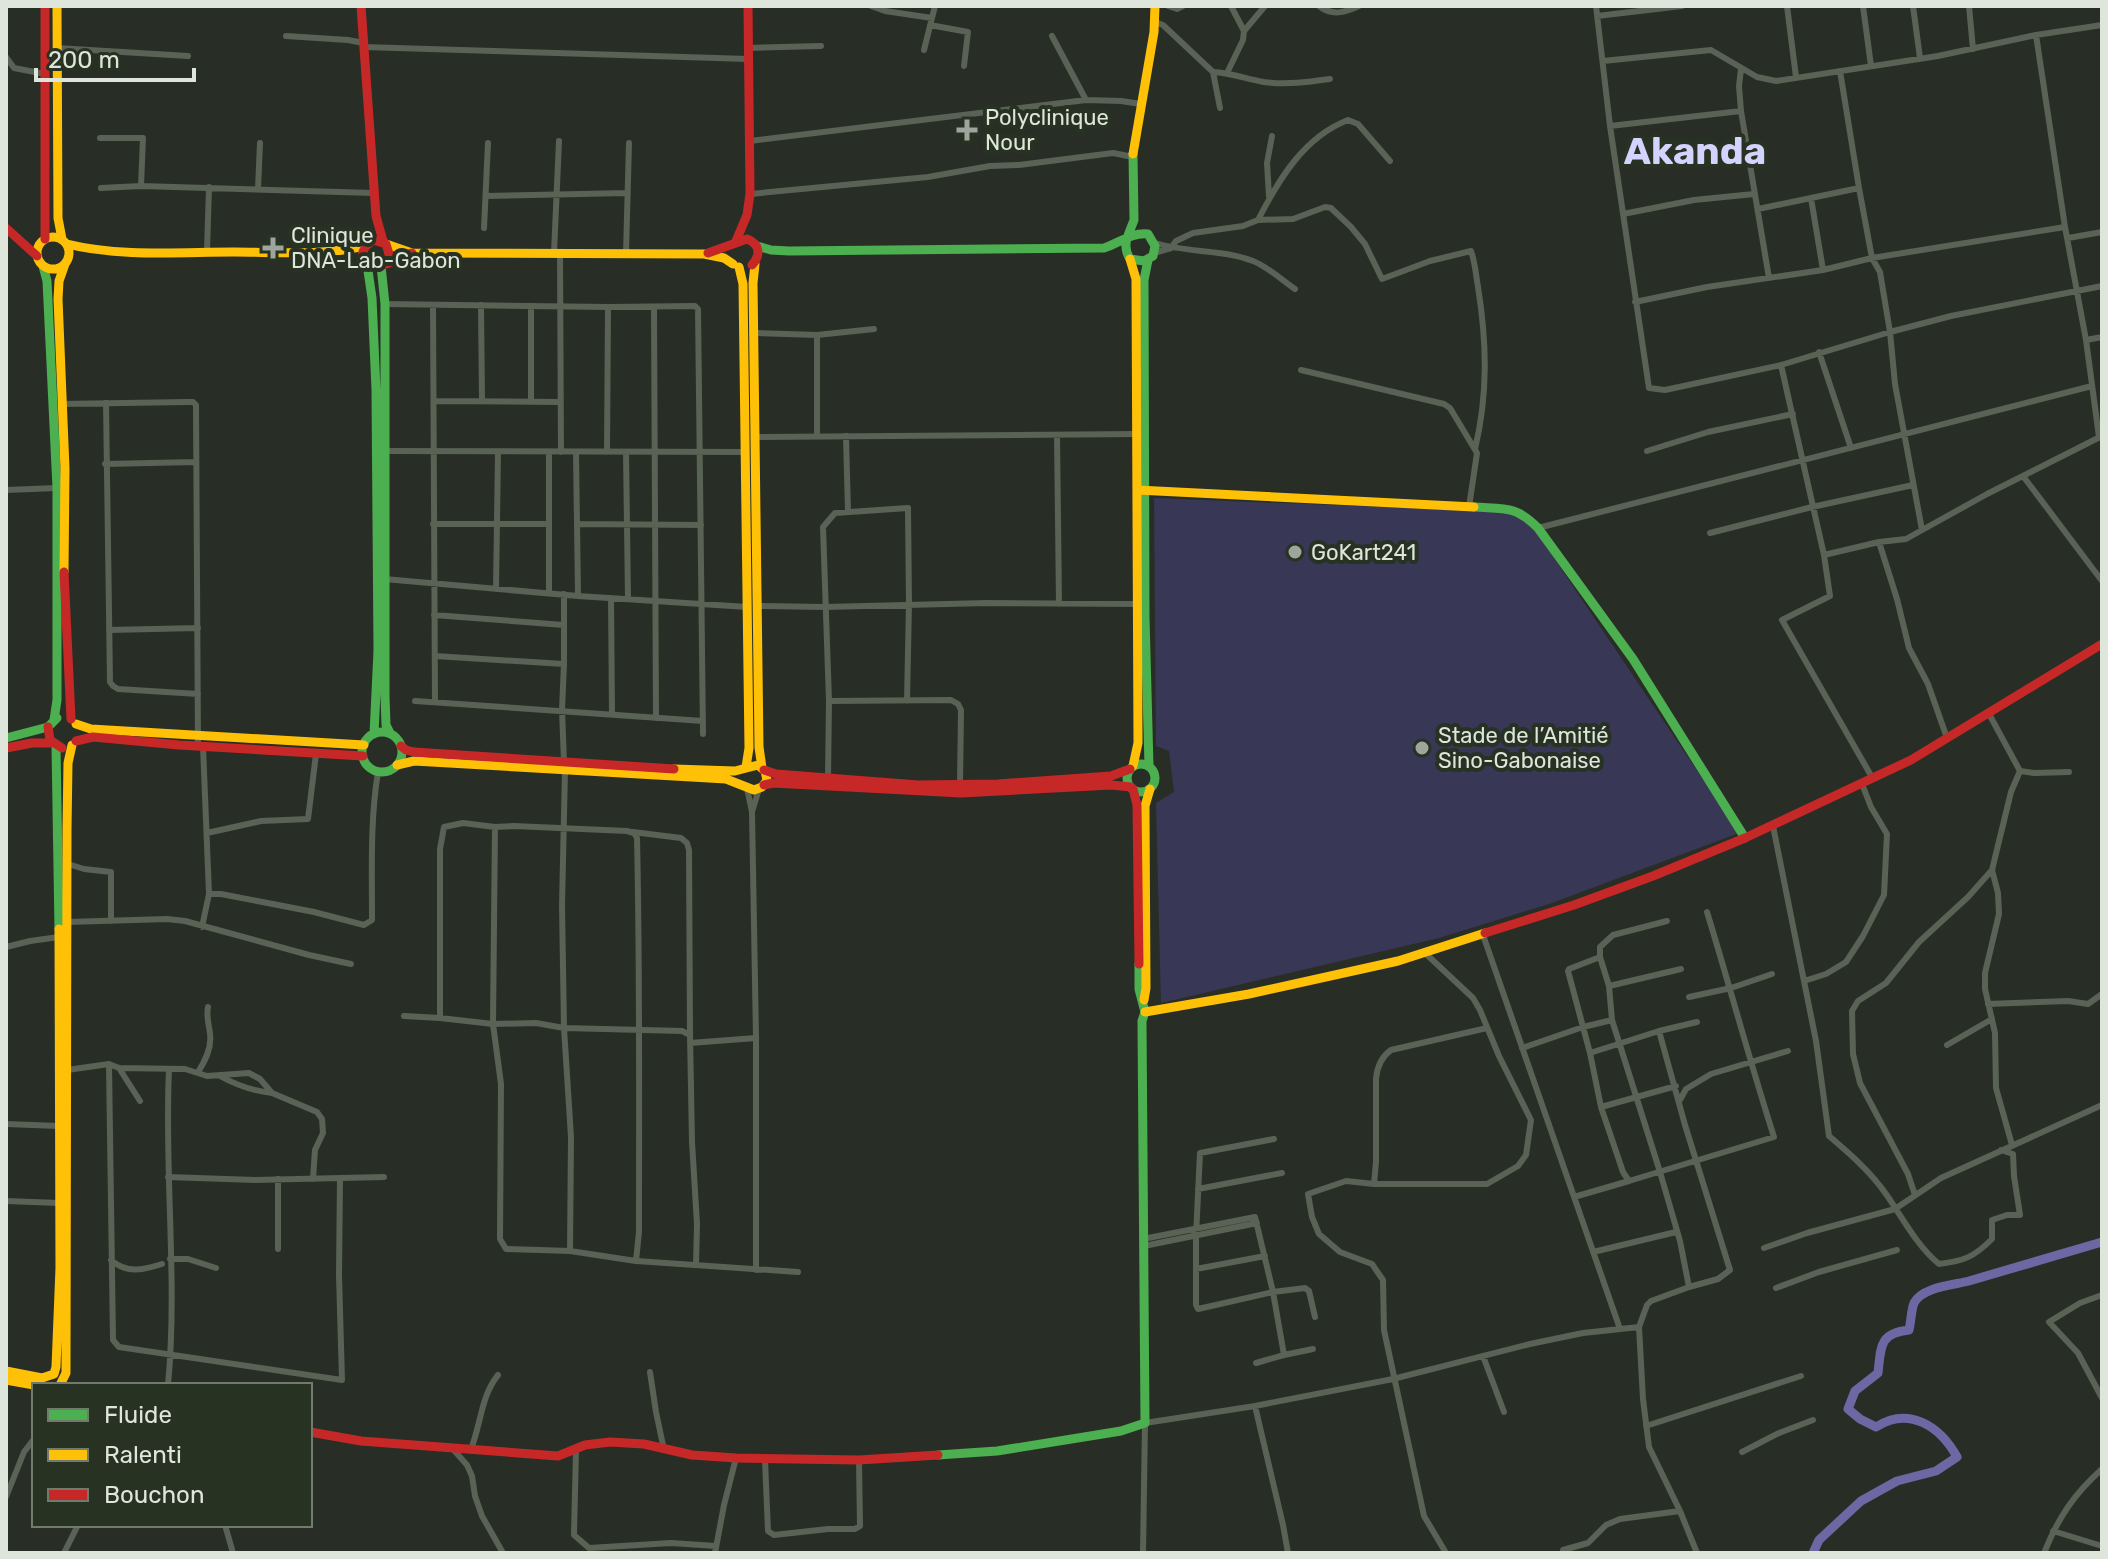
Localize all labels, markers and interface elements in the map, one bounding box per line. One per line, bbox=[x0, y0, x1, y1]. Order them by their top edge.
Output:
scale bar bbox=[36, 32, 194, 82]
text: 200 m bbox=[48, 46, 120, 74]
place label: Polyclinique Nour bbox=[985, 104, 1109, 156]
marker: Polyclinique Nour bbox=[956, 119, 978, 141]
district label: Akanda bbox=[1624, 128, 1766, 174]
place label: Clinique DNA-Lab-Gabon bbox=[291, 222, 461, 274]
marker: Clinique DNA-Lab-Gabon bbox=[262, 237, 284, 259]
place label: GoKart241 bbox=[1311, 539, 1416, 566]
marker: GoKart241 bbox=[1286, 543, 1304, 561]
place label: Stade de l’Amitié Sino-Gabonaise bbox=[1438, 722, 1609, 774]
marker: Stade de l’Amitié Sino-Gabonaise bbox=[1413, 739, 1431, 757]
legend bbox=[32, 1383, 312, 1527]
text: Fluide bbox=[104, 1401, 172, 1429]
text: Ralenti bbox=[104, 1441, 182, 1469]
text: Bouchon bbox=[104, 1481, 204, 1509]

